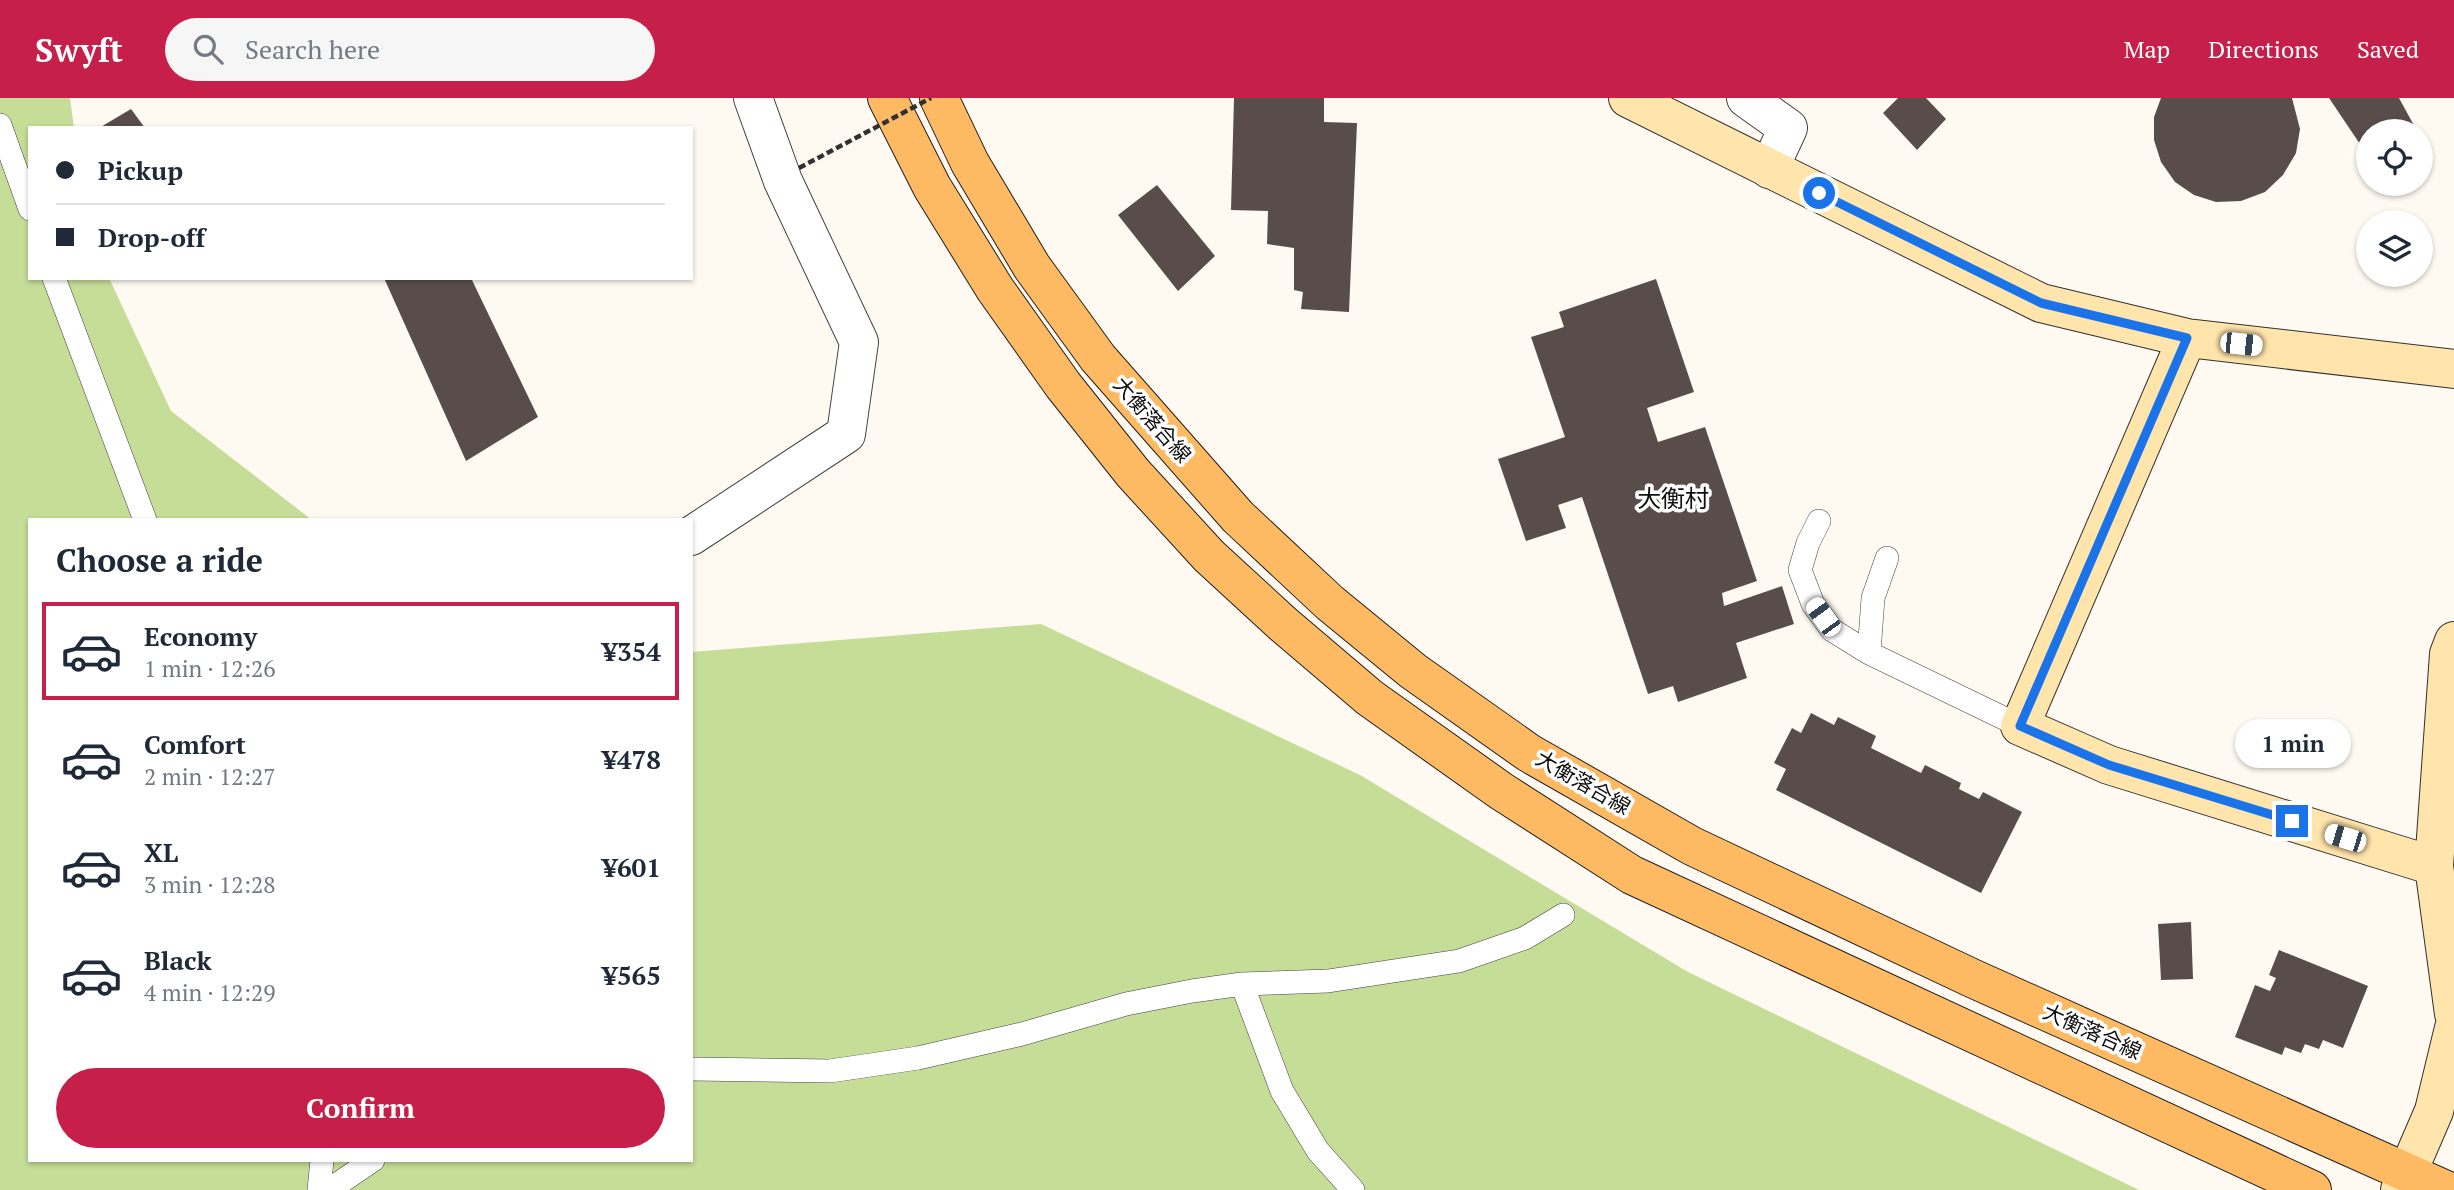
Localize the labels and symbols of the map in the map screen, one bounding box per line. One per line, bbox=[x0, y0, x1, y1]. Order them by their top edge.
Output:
route start bbox=[1803, 177, 1835, 209]
car bbox=[2220, 331, 2263, 357]
street label: 大衡落合線 bbox=[1108, 371, 1198, 468]
district label: 大衡村 bbox=[1637, 482, 1709, 514]
car bbox=[1803, 594, 1844, 640]
callout: 1 min bbox=[2234, 720, 2350, 768]
street label: 大衡落合線 bbox=[1531, 744, 1636, 821]
route end bbox=[2276, 805, 2308, 837]
car bbox=[2322, 822, 2369, 854]
street label: 大衡落合線 bbox=[2039, 997, 2146, 1065]

